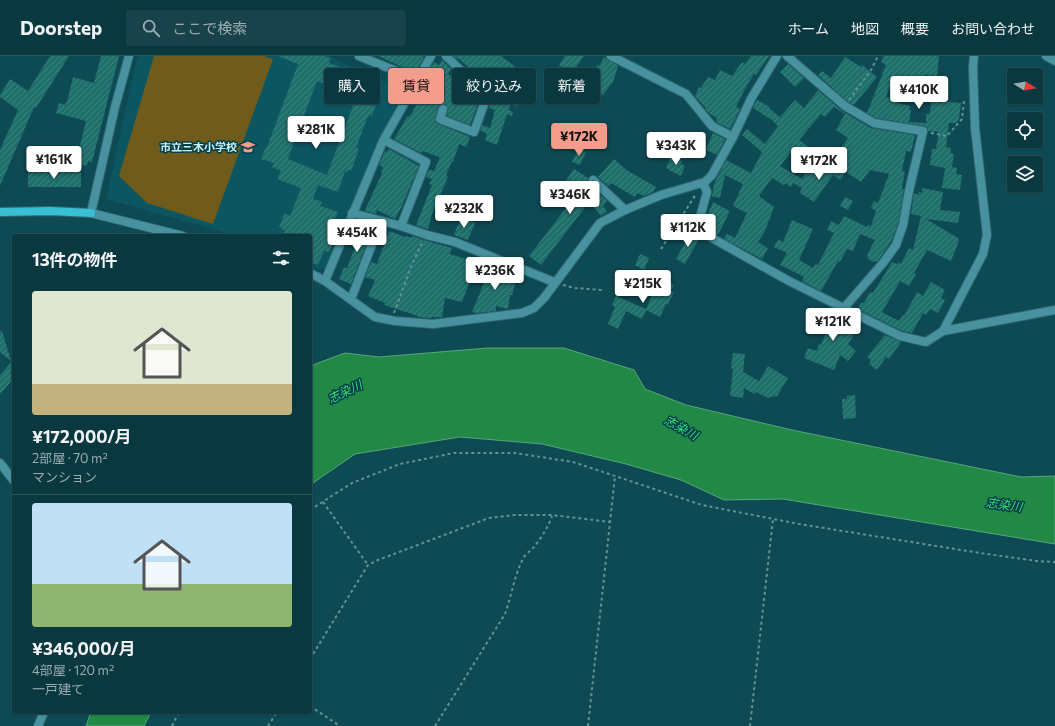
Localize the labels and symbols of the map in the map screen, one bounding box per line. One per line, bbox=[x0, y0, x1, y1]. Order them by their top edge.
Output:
north arrow bbox=[1007, 68, 1043, 104]
pin: ¥410K bbox=[891, 76, 947, 110]
pin: ¥281K bbox=[288, 116, 344, 150]
pin: ¥172K bbox=[551, 123, 607, 157]
pin: ¥343K bbox=[648, 132, 704, 166]
school or university icon: 市立三木小学校 bbox=[240, 139, 256, 155]
place label: 市立三木小学校 bbox=[160, 140, 237, 153]
pin: ¥161K bbox=[26, 146, 82, 180]
pin: ¥172K bbox=[791, 147, 847, 181]
pin: ¥346K bbox=[542, 181, 598, 215]
pin: ¥232K bbox=[436, 195, 492, 229]
pin: ¥112K bbox=[660, 214, 716, 248]
pin: ¥454K bbox=[329, 219, 385, 253]
pin: ¥236K bbox=[467, 257, 523, 291]
pin: ¥215K bbox=[615, 270, 671, 304]
pin: ¥121K bbox=[805, 308, 861, 342]
water label: 志染川 bbox=[325, 376, 366, 405]
water label: 志染川 bbox=[662, 412, 702, 443]
water label: 志染川 bbox=[985, 495, 1025, 514]

